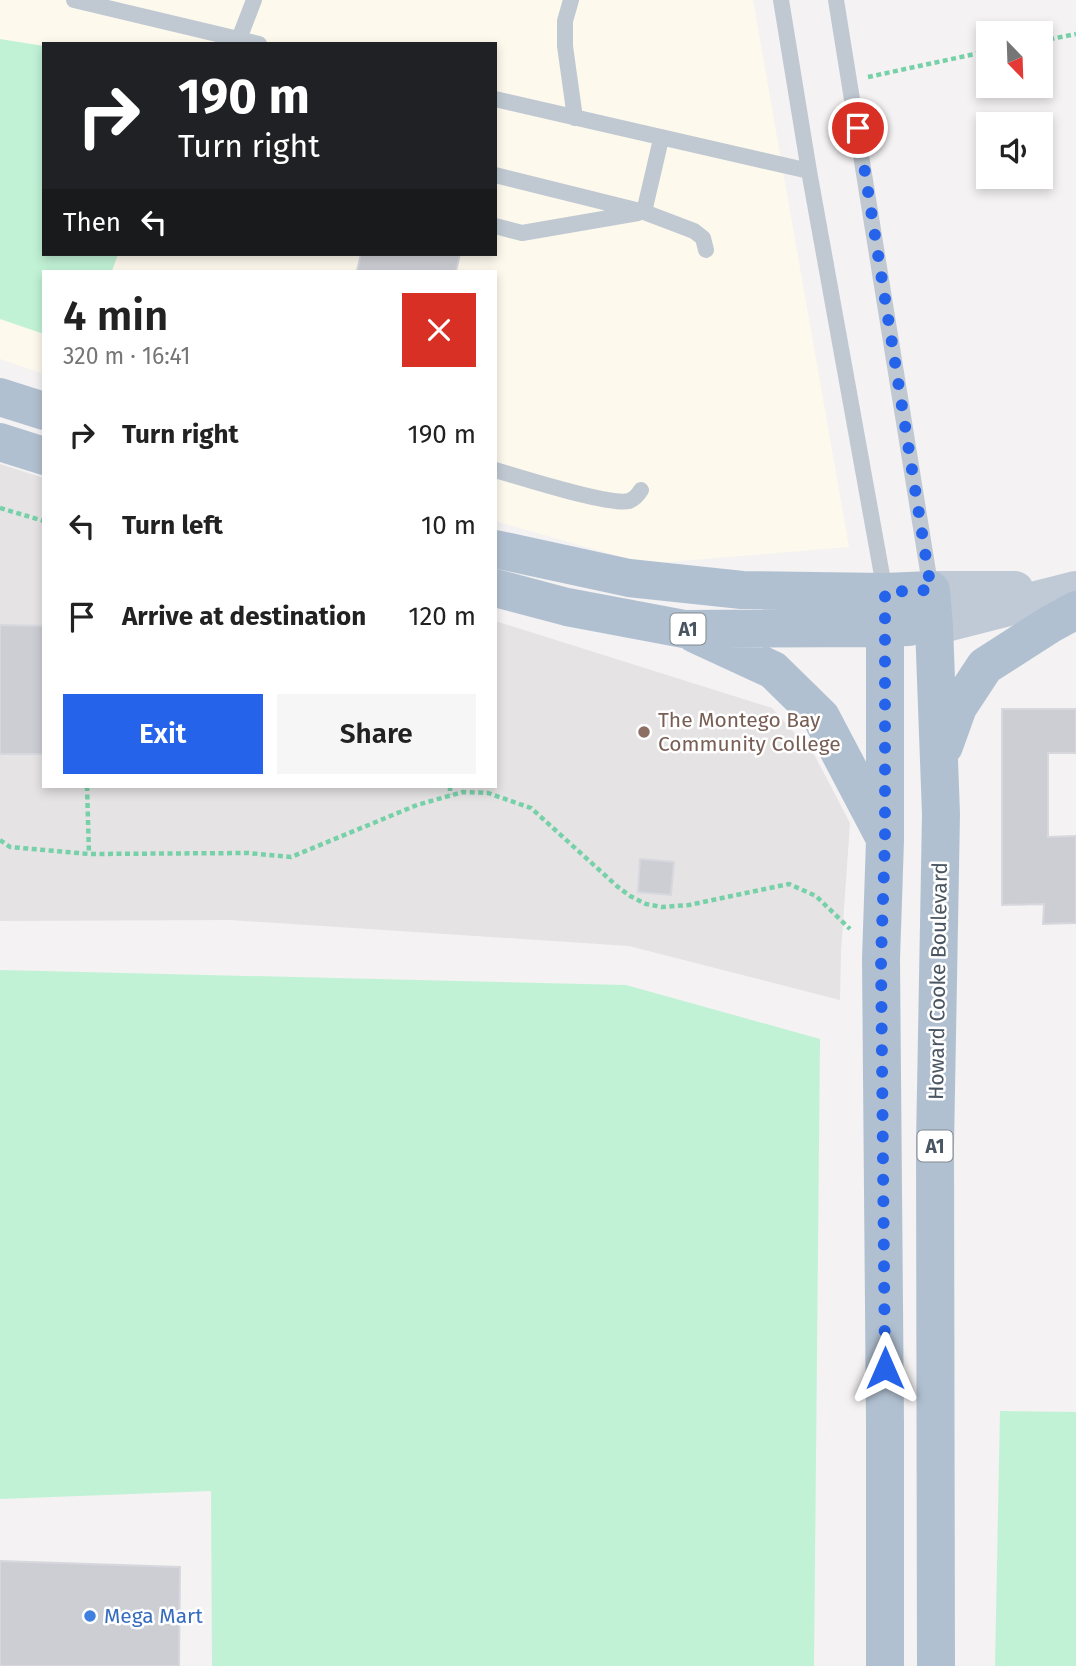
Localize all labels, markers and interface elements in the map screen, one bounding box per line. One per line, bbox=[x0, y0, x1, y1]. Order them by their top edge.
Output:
north arrow bbox=[976, 21, 1054, 98]
map controls bbox=[976, 21, 1053, 189]
text: 190 m bbox=[178, 67, 310, 126]
icon: right bbox=[63, 70, 154, 161]
pin bbox=[828, 98, 888, 158]
icon: arrive bbox=[839, 109, 877, 147]
button: sound bbox=[976, 112, 1053, 189]
text: Turn right bbox=[178, 127, 320, 165]
icon: left bbox=[135, 203, 173, 241]
text: Then bbox=[63, 207, 121, 238]
text: 4 min bbox=[63, 291, 168, 341]
button: close bbox=[402, 293, 476, 367]
text: 320 m · 16:41 bbox=[63, 342, 190, 370]
icon: right bbox=[63, 416, 101, 454]
text: Turn right bbox=[122, 419, 239, 450]
text: 190 m bbox=[407, 419, 476, 450]
icon: left bbox=[63, 507, 101, 545]
text: Turn left bbox=[122, 510, 223, 541]
text: 10 m bbox=[421, 510, 476, 541]
icon: arrive bbox=[63, 598, 101, 636]
text: Arrive at destination bbox=[122, 601, 366, 632]
text: 120 m bbox=[408, 601, 476, 632]
road number: A1 bbox=[670, 614, 706, 644]
button: Exit bbox=[63, 694, 263, 774]
button: Share bbox=[277, 694, 476, 774]
place label: The Montego Bay Community College bbox=[658, 707, 841, 757]
marker: The Montego Bay Community College bbox=[636, 724, 652, 740]
street label: Howard Cooke Boulevard bbox=[923, 862, 953, 1100]
road number: A1 bbox=[918, 1130, 953, 1162]
position arrow bbox=[848, 1331, 922, 1405]
place label: Mega Mart bbox=[104, 1603, 203, 1629]
marker: Mega Mart bbox=[82, 1608, 98, 1624]

